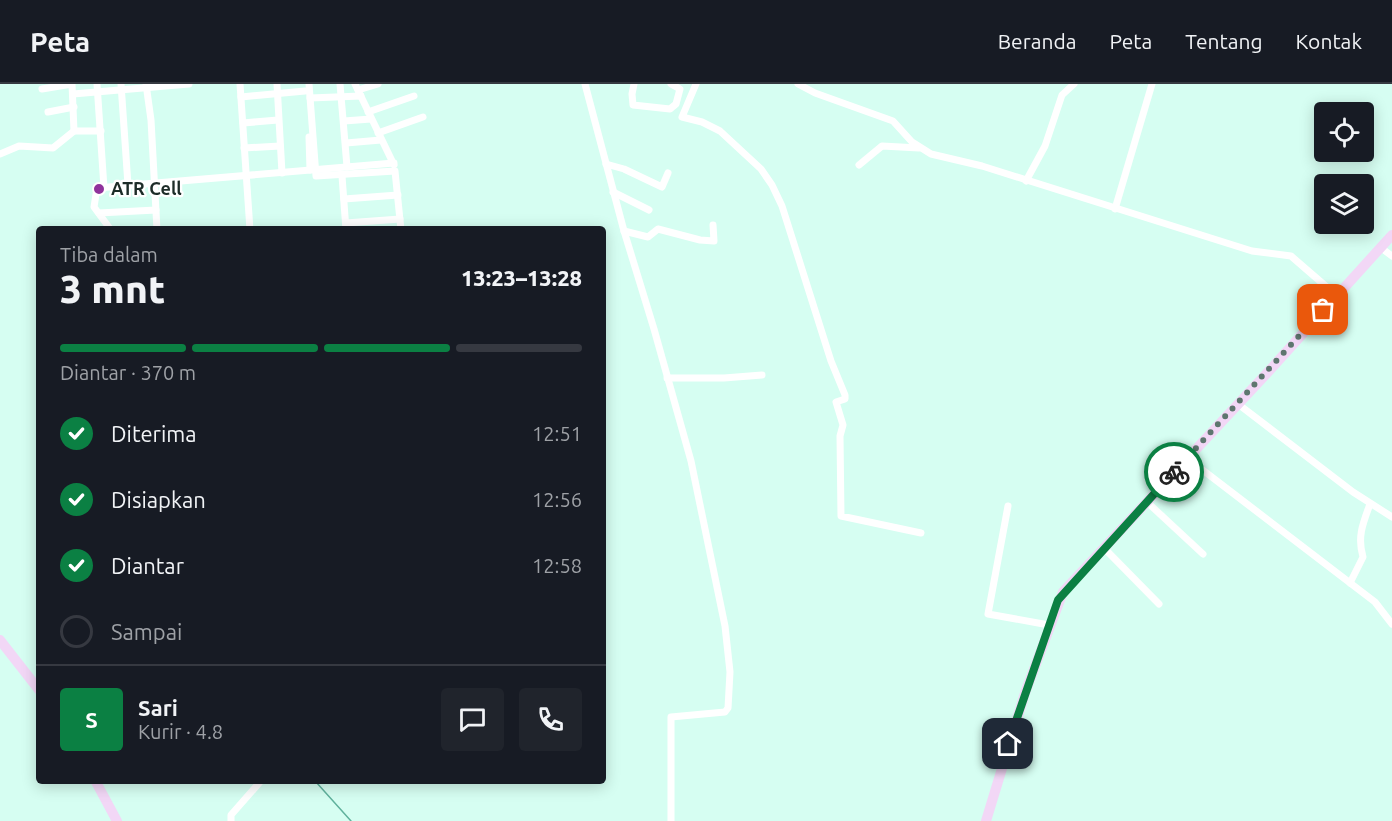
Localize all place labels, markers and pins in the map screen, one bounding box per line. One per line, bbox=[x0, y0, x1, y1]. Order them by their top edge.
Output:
place label: ATR Cell bbox=[111, 178, 182, 198]
marker: ATR Cell bbox=[92, 182, 106, 196]
pin bbox=[1297, 284, 1348, 335]
pin bbox=[982, 718, 1033, 769]

